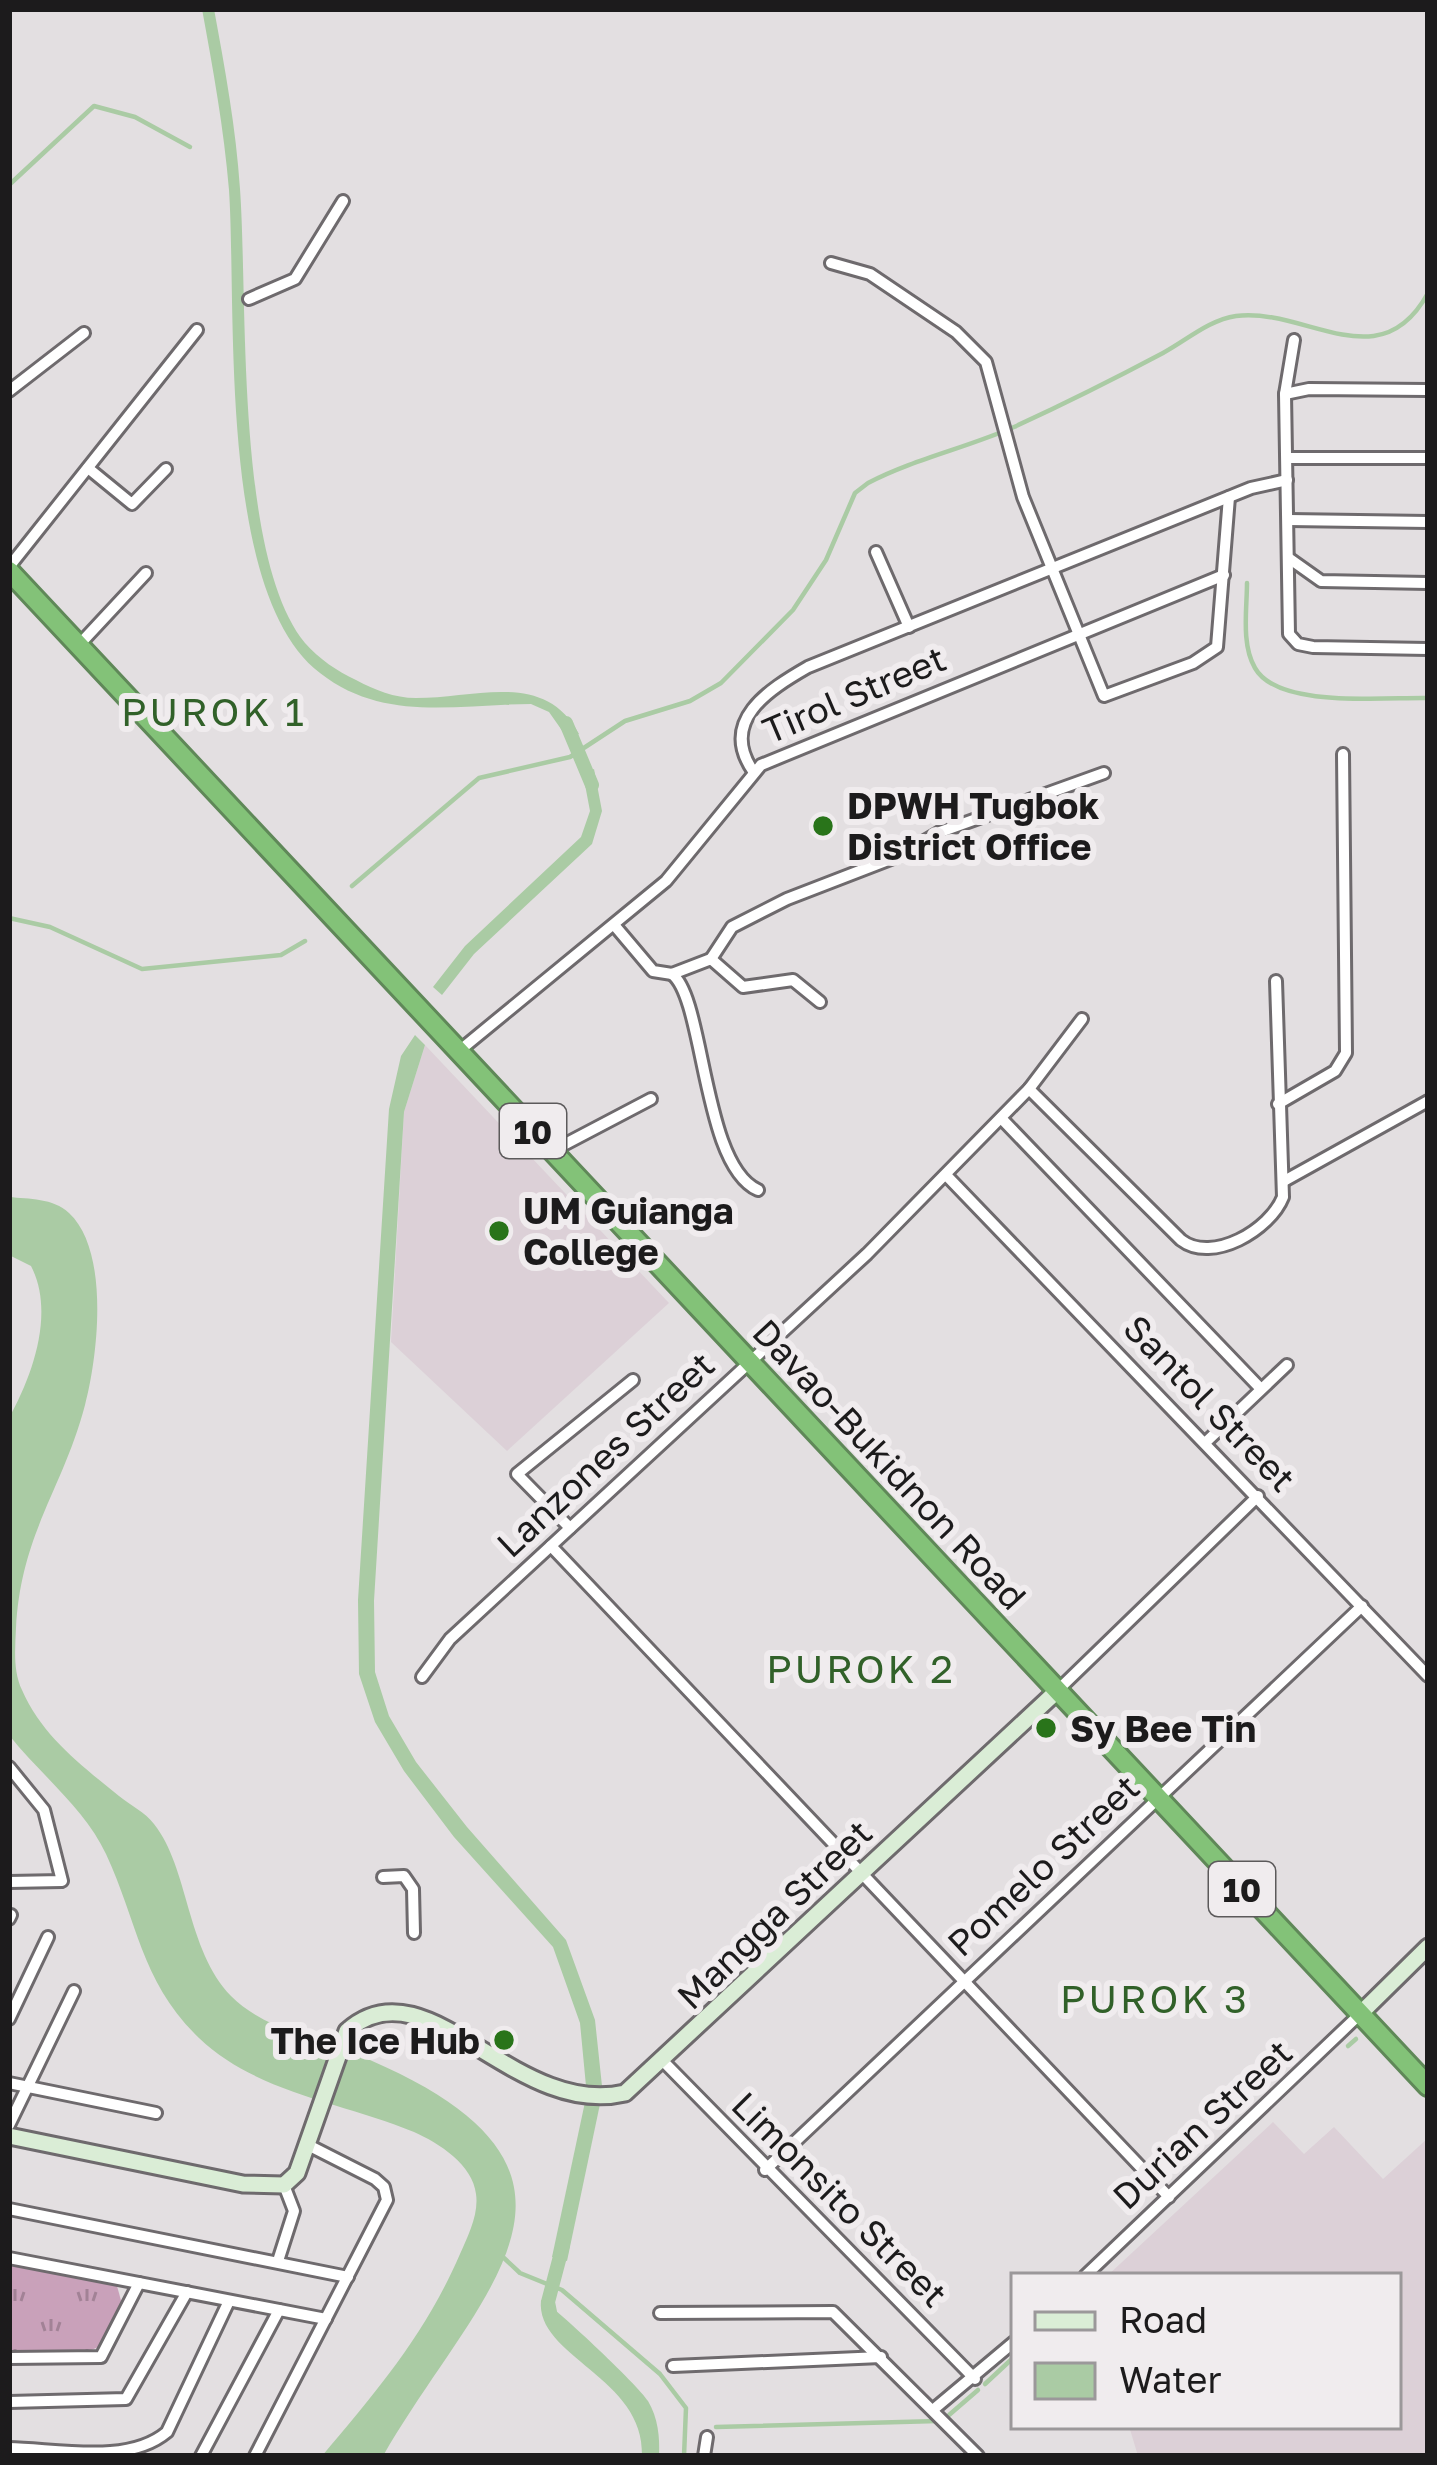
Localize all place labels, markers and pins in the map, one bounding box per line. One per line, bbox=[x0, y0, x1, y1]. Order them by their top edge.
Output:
place label: DPWH Tugbok District Office bbox=[847, 784, 1099, 868]
marker: DPWH Tugbok District Office bbox=[810, 813, 836, 839]
place label: UM Guianga College bbox=[523, 1189, 734, 1273]
marker: UM Guianga College bbox=[486, 1218, 512, 1244]
place label: Sy Bee Tin bbox=[1070, 1707, 1256, 1750]
marker: Sy Bee Tin bbox=[1033, 1715, 1059, 1741]
place label: The Ice Hub bbox=[270, 2019, 480, 2062]
marker: The Ice Hub bbox=[491, 2027, 517, 2053]

